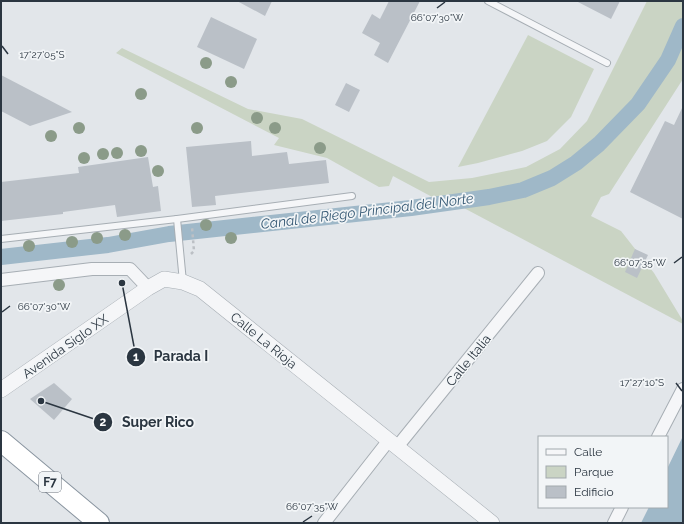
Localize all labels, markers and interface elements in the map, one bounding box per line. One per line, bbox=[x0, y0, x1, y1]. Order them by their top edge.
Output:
text: 66°07'30"W bbox=[411, 12, 464, 23]
text: 17°27'05"S bbox=[19, 49, 65, 60]
water label: Canal de Riego Principal del Norte bbox=[260, 190, 475, 232]
text: 66°07'35"W bbox=[614, 257, 667, 268]
text: 66°07'30"W bbox=[18, 301, 71, 312]
street label: Calle La Rioja bbox=[227, 309, 300, 372]
street label: Avenida Siglo XX bbox=[20, 311, 112, 382]
street label: Calle Italia bbox=[443, 331, 494, 389]
callout: Parada I bbox=[126, 344, 216, 370]
text: Parada I bbox=[154, 348, 208, 364]
text: 1 bbox=[133, 350, 139, 364]
text: 17°27'10"S bbox=[620, 377, 664, 388]
callout: Super Rico bbox=[93, 409, 202, 435]
text: Super Rico bbox=[122, 414, 195, 430]
text: 2 bbox=[100, 415, 107, 429]
legend bbox=[538, 436, 668, 508]
text: Calle bbox=[574, 445, 602, 459]
text: Parque bbox=[574, 465, 614, 479]
road number: F7 bbox=[39, 472, 61, 492]
text: Edificio bbox=[574, 485, 614, 499]
text: 66°07'35"W bbox=[286, 501, 339, 512]

